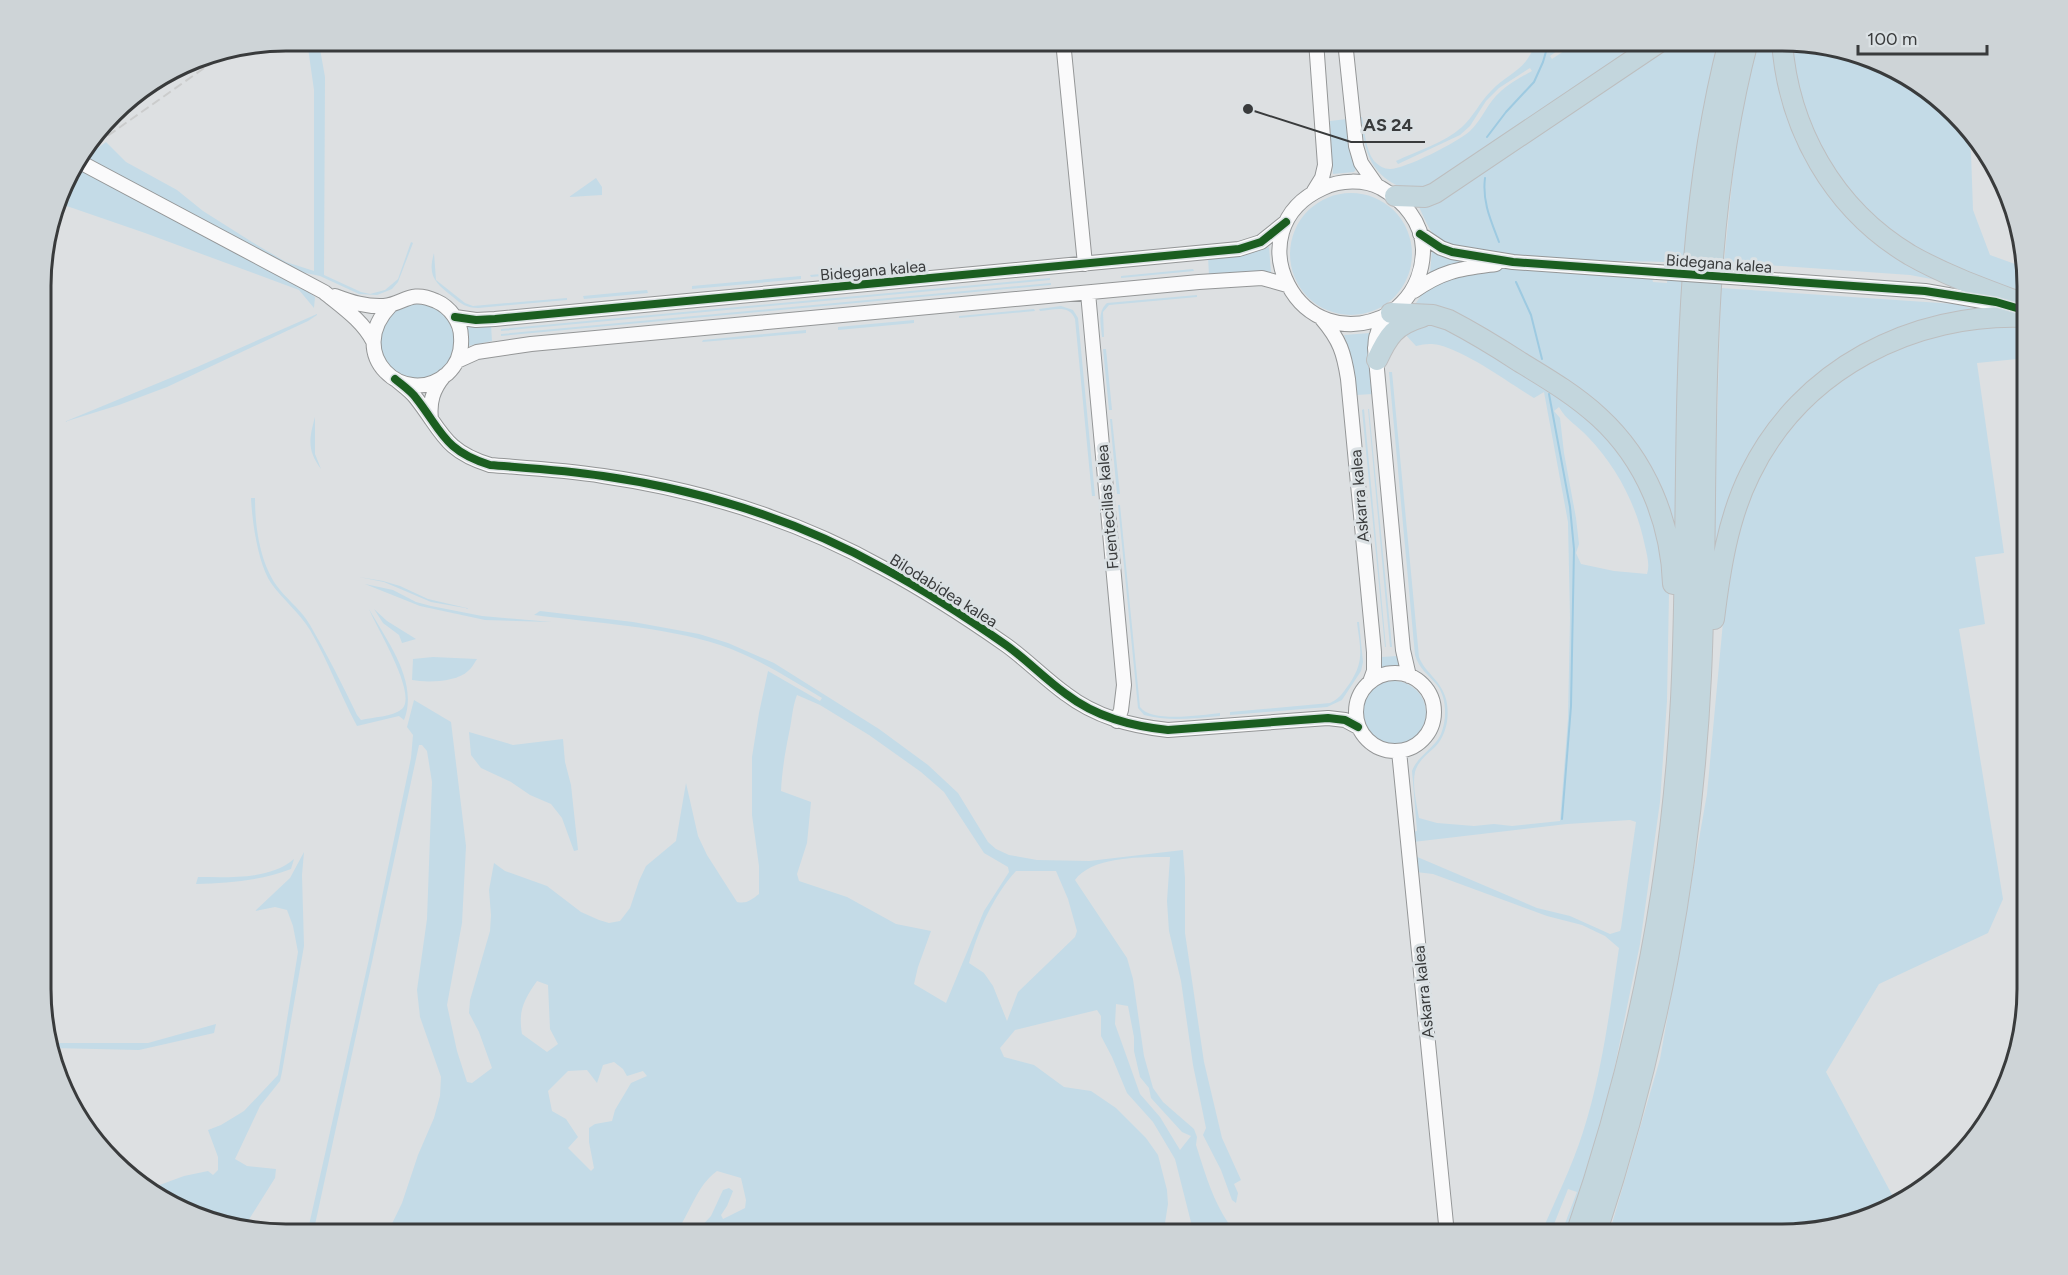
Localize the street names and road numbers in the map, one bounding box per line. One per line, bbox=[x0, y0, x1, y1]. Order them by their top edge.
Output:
street label: Bidegana kalea bbox=[1665, 250, 1773, 277]
street label: Bidegana kalea bbox=[819, 256, 927, 285]
street label: Fuentecillas kalea bbox=[1093, 444, 1122, 570]
street label: Askarra kalea bbox=[1346, 449, 1373, 543]
street label: Bilodabidea kalea bbox=[886, 550, 1001, 631]
street label: Askarra kalea bbox=[1409, 945, 1438, 1039]

